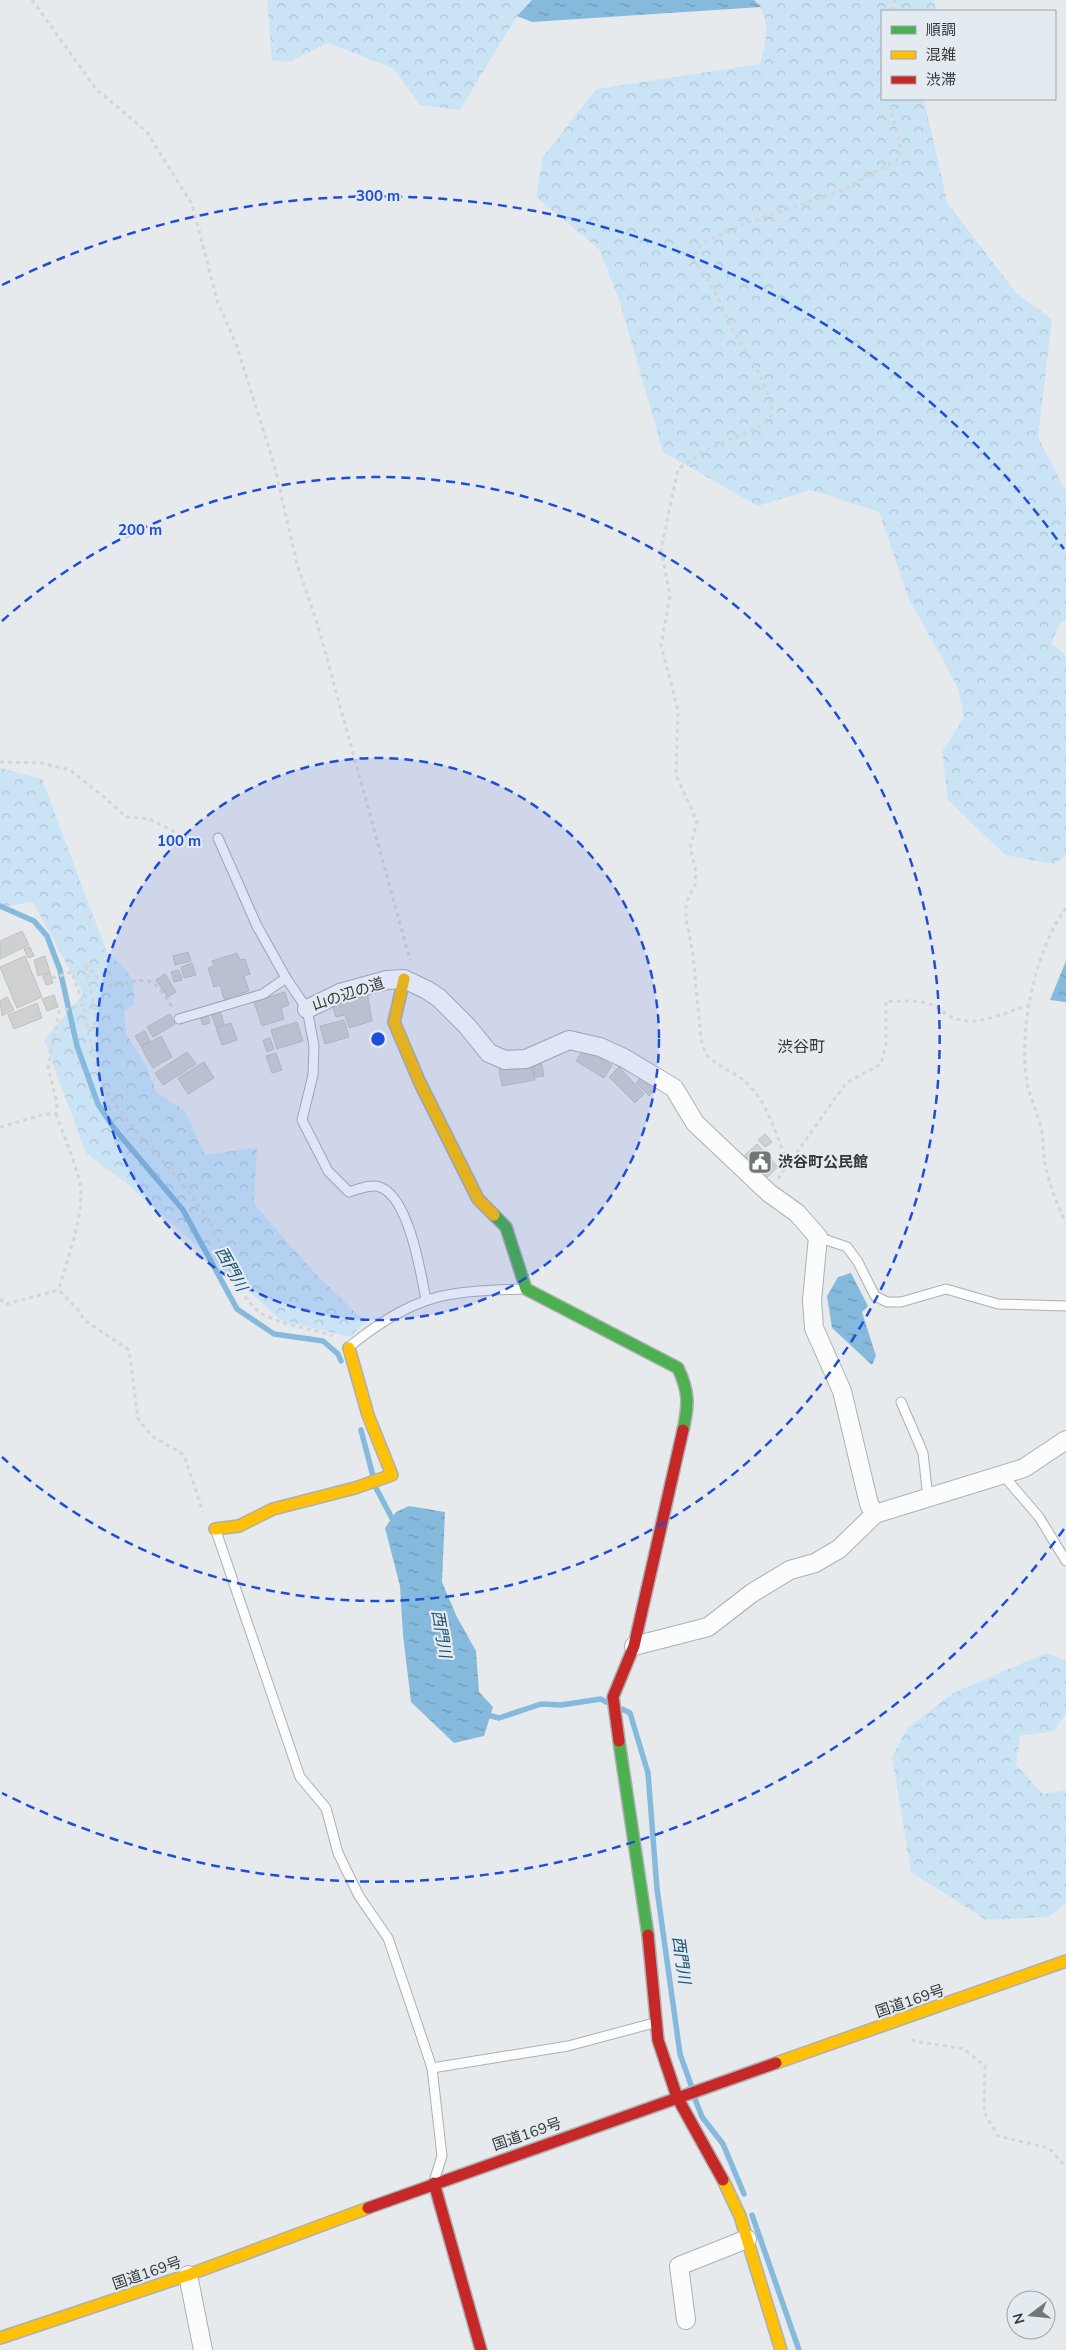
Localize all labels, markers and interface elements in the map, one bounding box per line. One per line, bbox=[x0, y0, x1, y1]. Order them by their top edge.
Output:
legend bbox=[881, 10, 1056, 100]
text: 順調 bbox=[926, 20, 956, 40]
text: 混雑 bbox=[926, 45, 956, 65]
text: 渋滞 bbox=[926, 70, 956, 90]
text: 300 m bbox=[356, 186, 400, 206]
text: 200 m bbox=[118, 520, 162, 540]
text: 100 m bbox=[157, 831, 201, 851]
street label: 山の辺の道 bbox=[309, 973, 387, 1015]
centre of rings bbox=[369, 1030, 387, 1048]
district label: 渋谷町 bbox=[777, 1036, 825, 1058]
public building icon: 渋谷町公民館 bbox=[747, 1149, 773, 1175]
place label: 渋谷町公民館 bbox=[778, 1152, 868, 1172]
water label: 西門川 bbox=[210, 1243, 253, 1297]
water label: 西門川 bbox=[426, 1608, 456, 1662]
water label: 西門川 bbox=[667, 1935, 696, 1987]
street label: 国道169号 bbox=[873, 1980, 947, 2022]
street label: 国道169号 bbox=[490, 2113, 564, 2155]
street label: 国道169号 bbox=[110, 2252, 184, 2294]
north arrow bbox=[1006, 2290, 1056, 2340]
text: N bbox=[1008, 2311, 1030, 2326]

